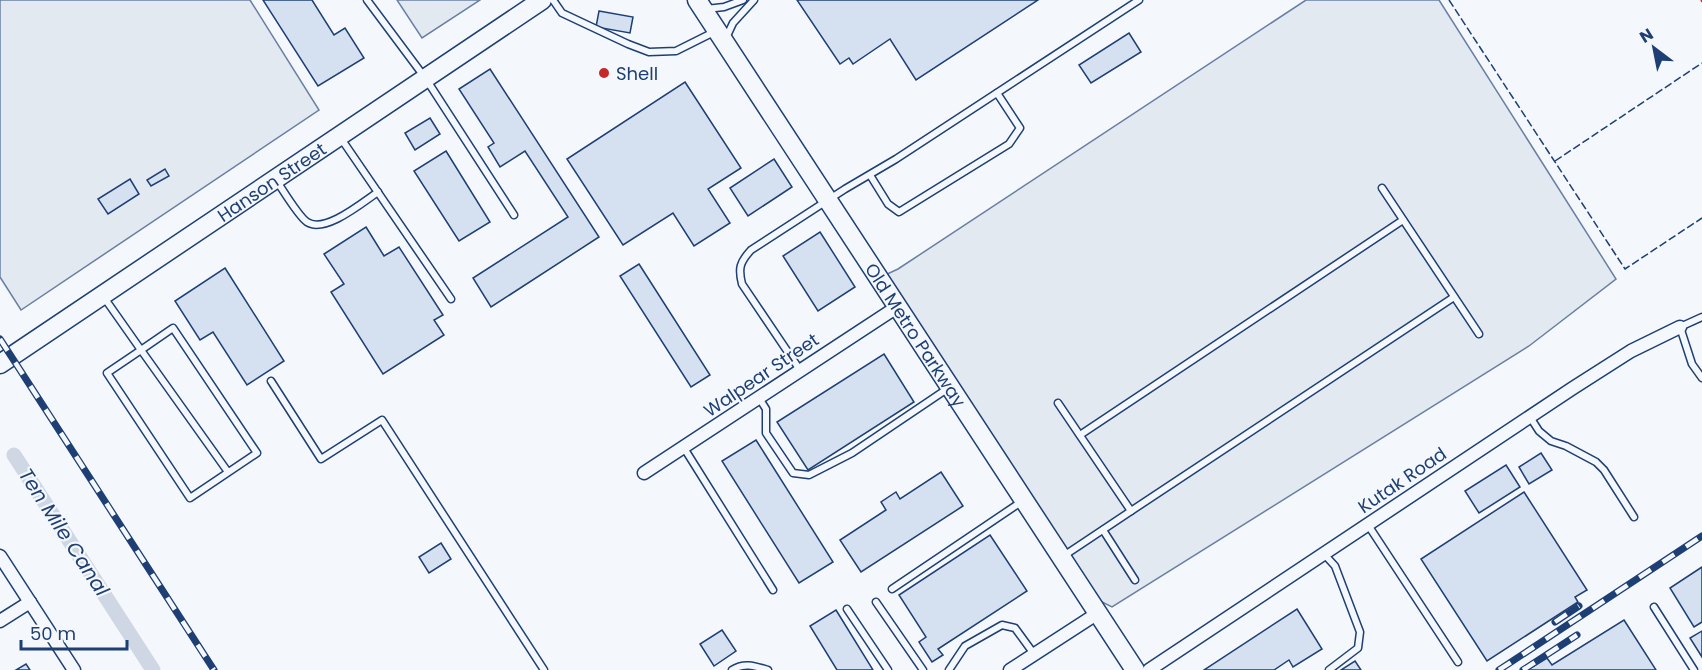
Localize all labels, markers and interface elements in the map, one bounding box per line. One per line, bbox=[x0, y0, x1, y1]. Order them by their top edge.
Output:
north arrow bbox=[1624, 18, 1684, 78]
text: N bbox=[1635, 23, 1658, 49]
place label: Shell bbox=[616, 61, 658, 86]
marker: Shell bbox=[597, 66, 611, 80]
street label: Hanson Street bbox=[212, 136, 331, 227]
street label: Old Metro Parkway bbox=[860, 258, 972, 412]
street label: Walpear Street bbox=[699, 327, 823, 423]
street label: Kutak Road bbox=[1353, 441, 1451, 519]
water label: Ten Mile Canal bbox=[12, 462, 116, 602]
scale bar bbox=[21, 613, 128, 651]
text: 50 m bbox=[30, 621, 76, 646]

